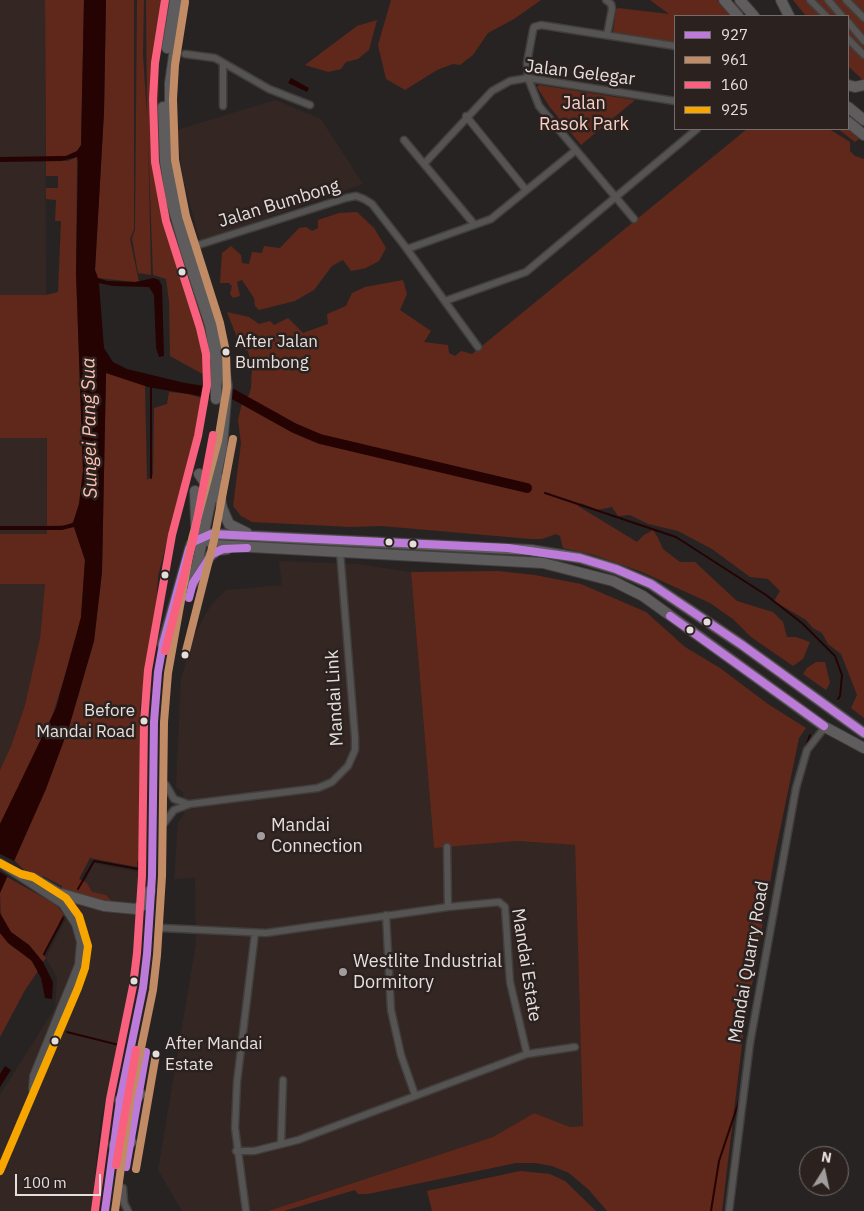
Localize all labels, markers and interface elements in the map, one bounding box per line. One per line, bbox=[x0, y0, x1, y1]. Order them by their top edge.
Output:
legend bbox=[674, 15, 849, 130]
text: 927 bbox=[721, 25, 748, 44]
text: 961 bbox=[721, 50, 748, 69]
street label: Jalan Gelegar bbox=[524, 56, 636, 90]
text: 160 bbox=[721, 75, 748, 94]
park label: Jalan Rasok Park bbox=[539, 93, 629, 136]
text: 925 bbox=[721, 100, 748, 119]
street label: Jalan Bumbong bbox=[216, 175, 342, 233]
unlabelled marker bbox=[177, 267, 187, 277]
place label: After Jalan Bumbong bbox=[235, 332, 318, 372]
marker: After Jalan Bumbong bbox=[221, 347, 231, 357]
water label: Sungei Pang Sua bbox=[77, 357, 103, 499]
unlabelled marker bbox=[384, 537, 394, 547]
unlabelled marker bbox=[408, 539, 418, 549]
unlabelled marker bbox=[160, 570, 170, 580]
unlabelled marker bbox=[702, 617, 712, 627]
unlabelled marker bbox=[685, 625, 695, 635]
street label: Mandai Link bbox=[322, 649, 348, 747]
unlabelled marker bbox=[180, 650, 190, 660]
place label: Before Mandai Road bbox=[36, 701, 135, 741]
marker: Before Mandai Road bbox=[139, 716, 149, 726]
place label: Mandai Connection bbox=[271, 815, 363, 858]
marker: Mandai Connection bbox=[255, 830, 267, 842]
street label: Mandai Quarry Road bbox=[724, 879, 774, 1045]
street label: Mandai Estate bbox=[506, 907, 546, 1023]
place label: Westlite Industrial Dormitory bbox=[353, 951, 502, 994]
marker: Westlite Industrial Dormitory bbox=[337, 966, 349, 978]
unlabelled marker bbox=[129, 976, 139, 986]
place label: After Mandai Estate bbox=[165, 1034, 263, 1074]
unlabelled marker bbox=[50, 1036, 60, 1046]
marker: After Mandai Estate bbox=[151, 1049, 161, 1059]
north arrow bbox=[799, 1146, 849, 1196]
text: N bbox=[820, 1147, 833, 1167]
scale bar bbox=[18, 1164, 104, 1196]
text: 100 m bbox=[23, 1173, 67, 1192]

